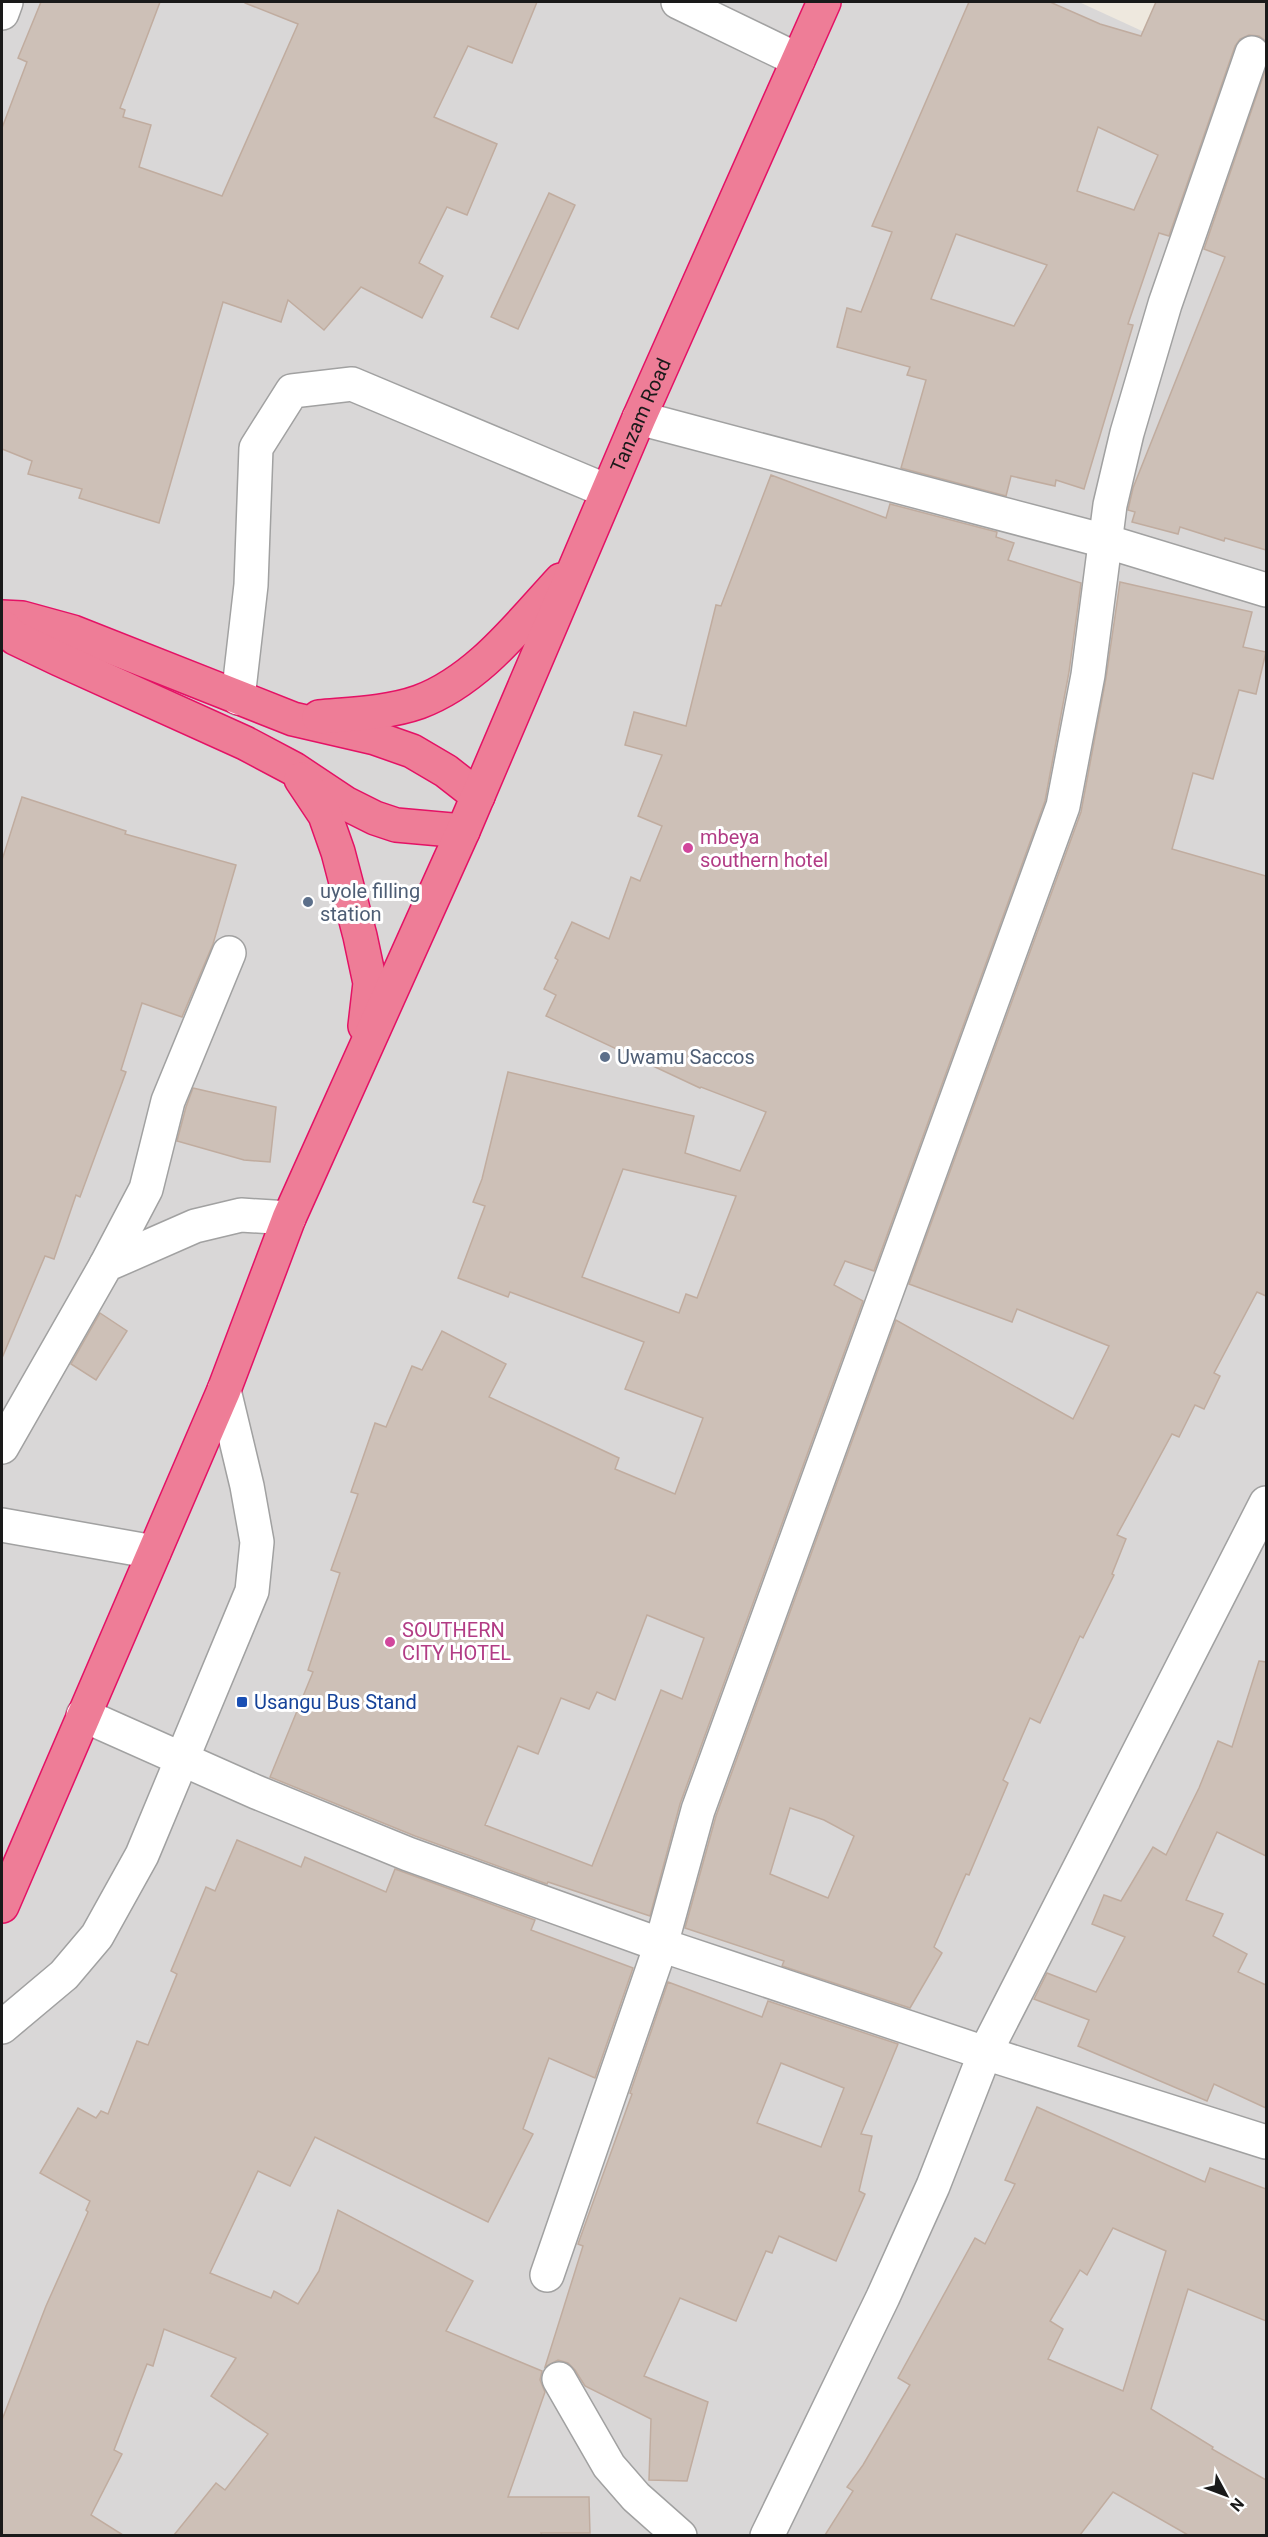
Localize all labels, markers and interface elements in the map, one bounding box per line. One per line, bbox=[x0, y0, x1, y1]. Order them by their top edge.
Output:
street label: Tanzam Road bbox=[605, 355, 676, 476]
place label: mbeya southern hotel bbox=[700, 825, 828, 872]
marker: mbeya southern hotel bbox=[681, 841, 695, 855]
place label: uyole filling station bbox=[320, 879, 420, 926]
marker: uyole filling station bbox=[301, 895, 315, 909]
place label: Uwamu Saccos bbox=[617, 1045, 755, 1069]
marker: Uwamu Saccos bbox=[598, 1050, 612, 1064]
place label: SOUTHERN CITY HOTEL bbox=[402, 1618, 511, 1665]
marker: SOUTHERN CITY HOTEL bbox=[383, 1635, 397, 1649]
place label: Usangu Bus Stand bbox=[254, 1690, 417, 1714]
marker: Usangu Bus Stand bbox=[235, 1695, 249, 1709]
north arrow bbox=[1196, 2465, 1256, 2525]
text: N bbox=[1226, 2494, 1248, 2515]

